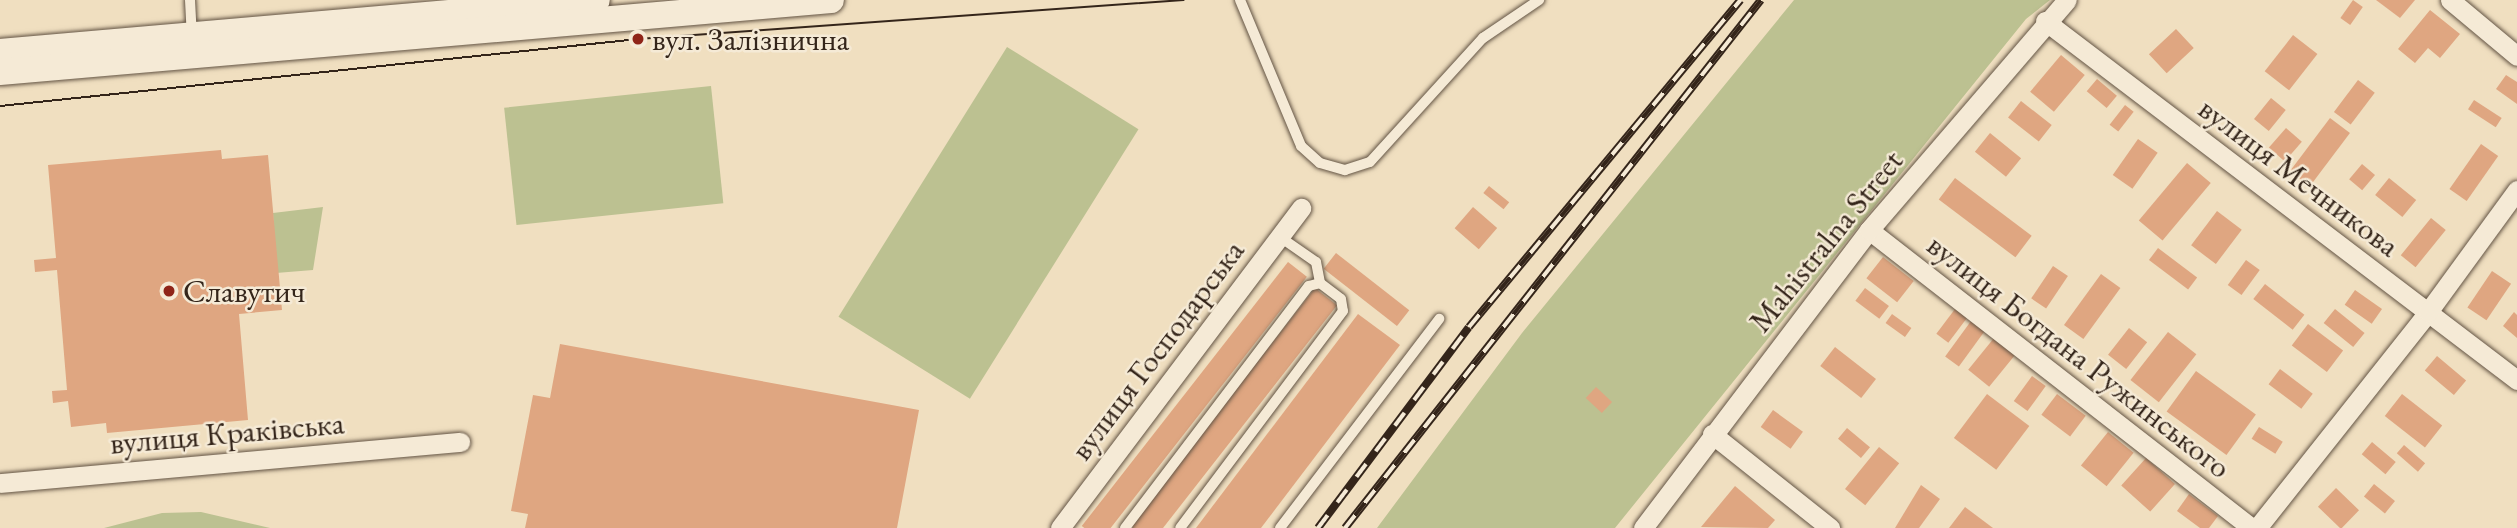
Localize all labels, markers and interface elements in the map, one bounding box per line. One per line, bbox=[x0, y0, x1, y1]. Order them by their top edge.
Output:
place label: вул. Залізнична bbox=[652, 20, 849, 58]
marker: вул. Залізнична bbox=[630, 31, 646, 47]
street label: вулиця Мечникова bbox=[2191, 89, 2407, 265]
street label: Mahistralna Street bbox=[1741, 142, 1911, 340]
street label: вулиця Богдана Ружинського bbox=[1920, 226, 2238, 486]
street label: вулиця Господарська bbox=[1062, 232, 1252, 468]
place label: Славутич bbox=[183, 272, 305, 310]
marker: Славутич bbox=[161, 283, 177, 299]
street label: вулиця Краківська bbox=[108, 404, 346, 462]

